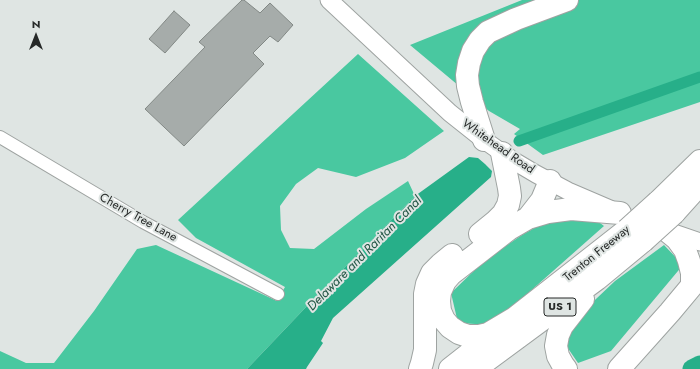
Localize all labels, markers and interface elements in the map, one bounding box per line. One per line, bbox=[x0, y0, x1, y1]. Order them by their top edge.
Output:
north arrow bbox=[16, 16, 56, 56]
text: N bbox=[32, 16, 40, 32]
street label: Whitehead Road bbox=[459, 117, 537, 177]
street label: Cherry Tree Lane bbox=[97, 191, 179, 245]
water label: Delaware and Raritan Canal bbox=[305, 194, 425, 314]
street label: Trenton Freeway bbox=[561, 223, 633, 285]
road number: US 1 bbox=[544, 298, 576, 316]

